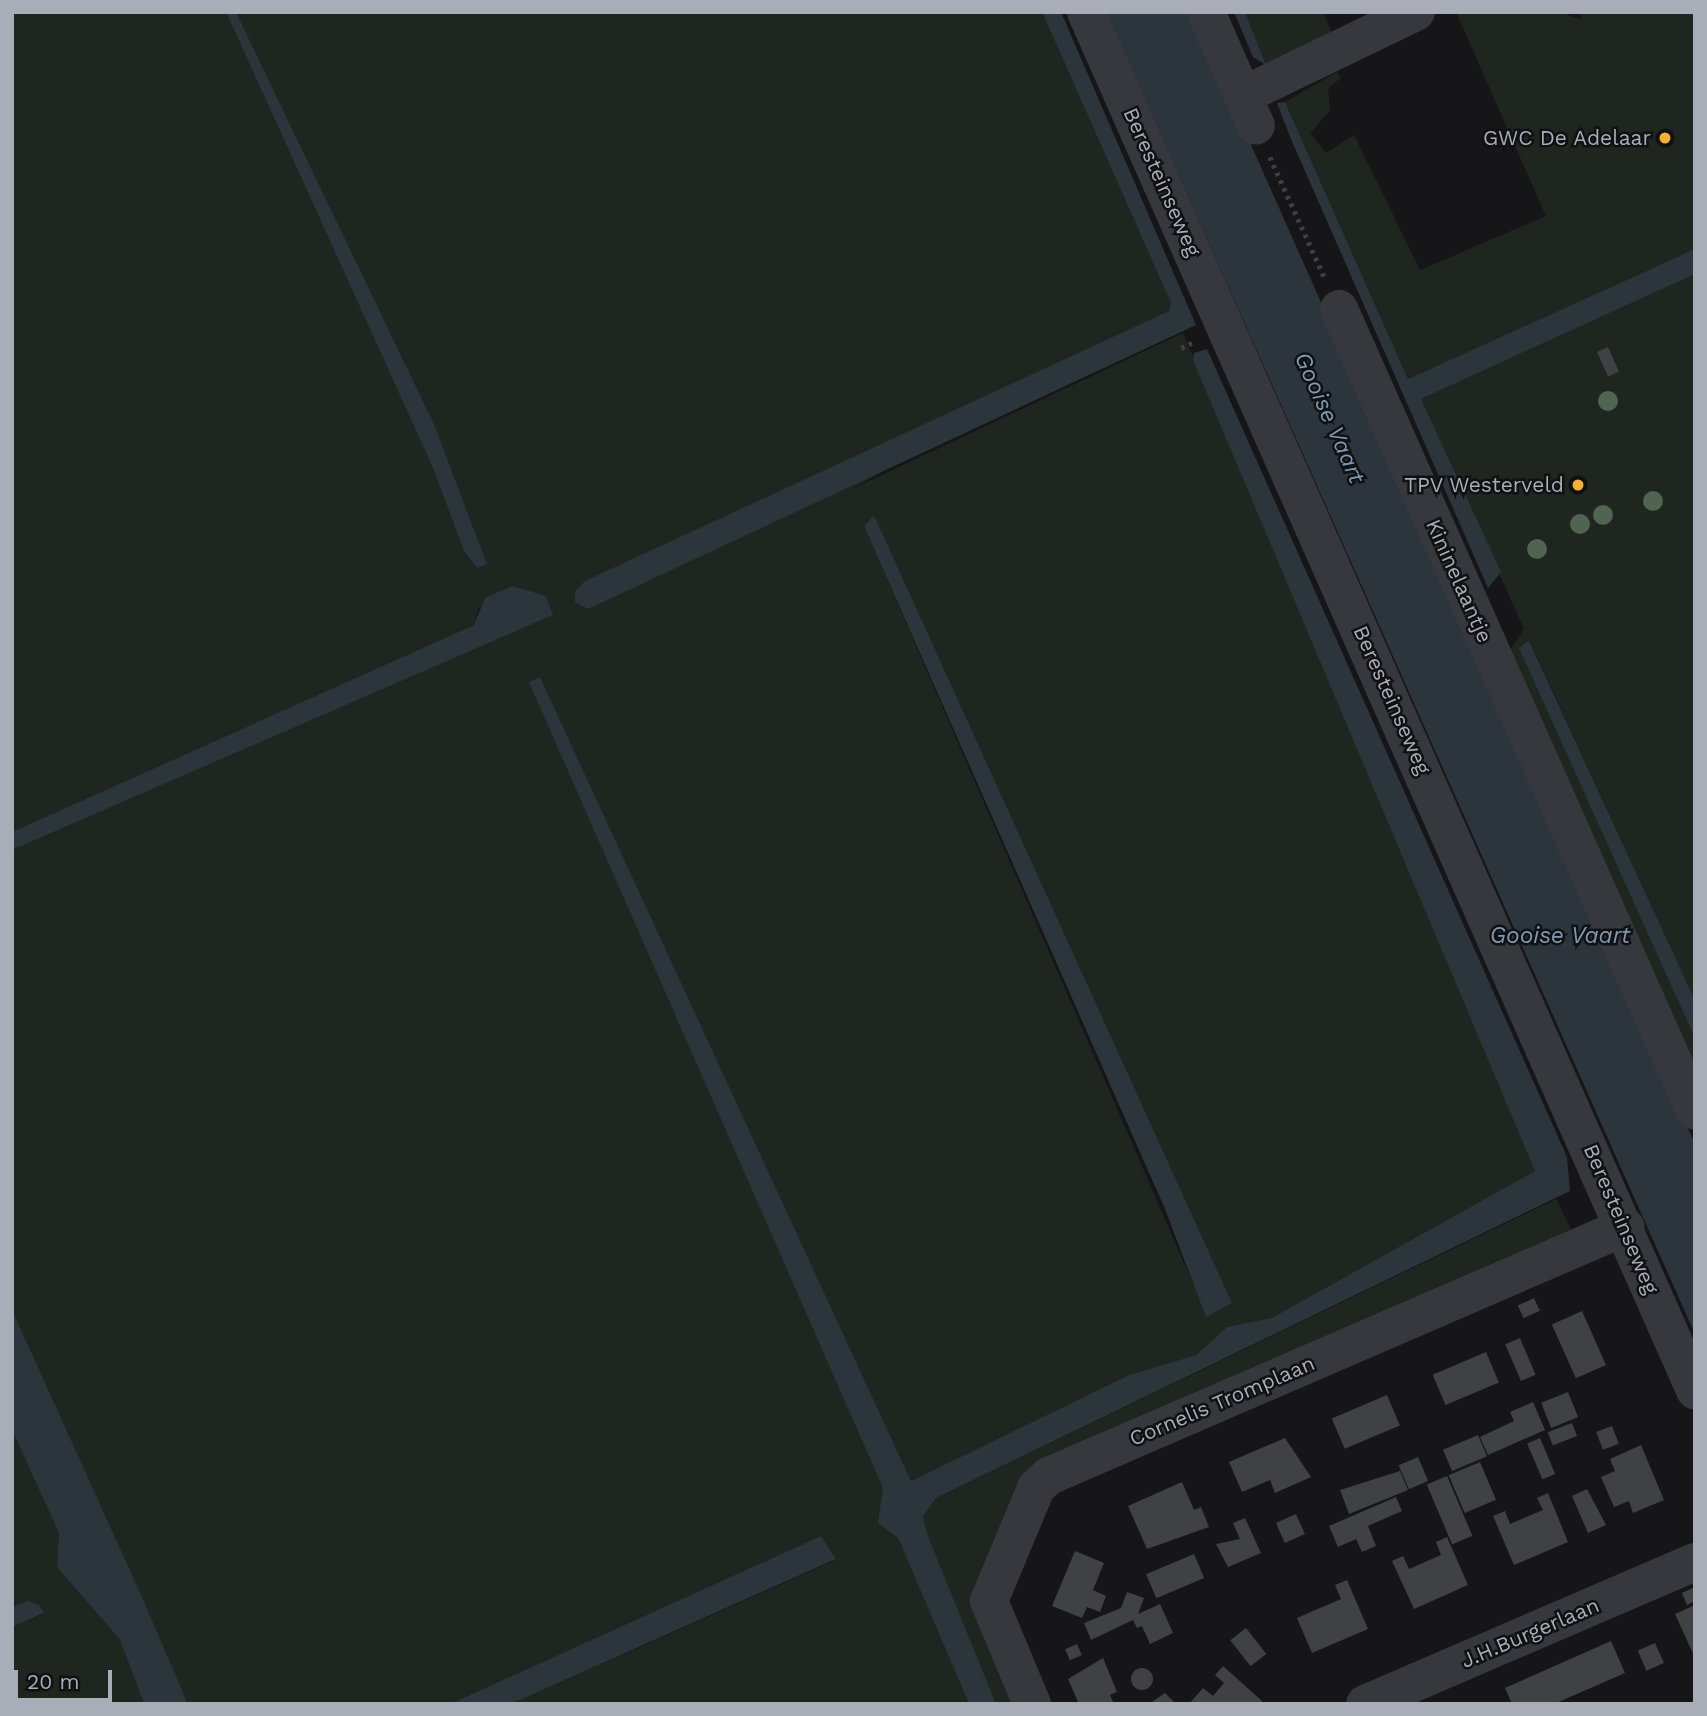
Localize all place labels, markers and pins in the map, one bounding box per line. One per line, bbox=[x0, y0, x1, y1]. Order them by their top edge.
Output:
place label: GWC De Adelaar bbox=[1482, 125, 1651, 151]
marker: GWC De Adelaar bbox=[1657, 130, 1673, 146]
place label: TPV Westerveld bbox=[1403, 472, 1564, 498]
marker: TPV Westerveld bbox=[1570, 477, 1586, 493]

